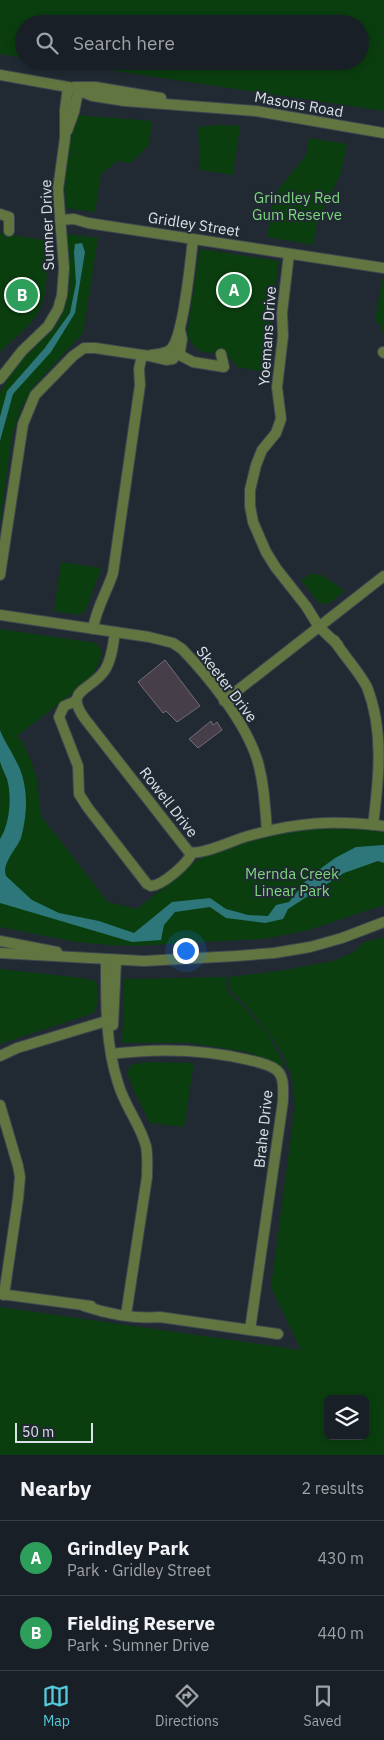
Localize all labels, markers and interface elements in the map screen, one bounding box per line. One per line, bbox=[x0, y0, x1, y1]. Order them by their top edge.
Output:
search box bbox=[15, 15, 369, 70]
icon: search bbox=[33, 29, 61, 57]
text: Search here bbox=[73, 31, 175, 55]
street label: Masons Road bbox=[253, 87, 345, 121]
street label: Sumner Drive bbox=[36, 179, 58, 271]
park label: Grindley Red Gum Reserve bbox=[252, 188, 342, 224]
street label: Gridley Street bbox=[147, 207, 241, 241]
pin: A bbox=[218, 271, 250, 309]
pin: B bbox=[6, 276, 38, 314]
street label: Yoemans Drive bbox=[254, 285, 280, 387]
street label: Skeeter Drive bbox=[192, 642, 262, 726]
street label: Rowell Drive bbox=[136, 763, 202, 841]
park label: Mernda Creek Linear Park bbox=[245, 864, 339, 900]
your location bbox=[173, 938, 199, 964]
street label: Brahe Drive bbox=[249, 1089, 277, 1169]
map controls bbox=[324, 1395, 369, 1440]
button: layers bbox=[324, 1395, 369, 1440]
scale bar bbox=[15, 1420, 92, 1443]
text: 50 m bbox=[22, 1423, 54, 1441]
text: Nearby bbox=[20, 1474, 91, 1502]
text: 2 results bbox=[301, 1478, 364, 1498]
text: Grindley Park bbox=[67, 1536, 189, 1560]
text: A bbox=[31, 1548, 41, 1568]
text: 430 m bbox=[317, 1548, 364, 1568]
text: Park · Gridley Street bbox=[67, 1560, 211, 1580]
text: Fielding Reserve bbox=[67, 1611, 215, 1635]
text: B bbox=[31, 1623, 41, 1643]
text: 440 m bbox=[317, 1623, 364, 1643]
text: Park · Sumner Drive bbox=[67, 1635, 209, 1655]
tab: Map bbox=[42, 1682, 70, 1730]
tab: Directions bbox=[155, 1682, 219, 1730]
tab: Saved bbox=[304, 1682, 342, 1730]

